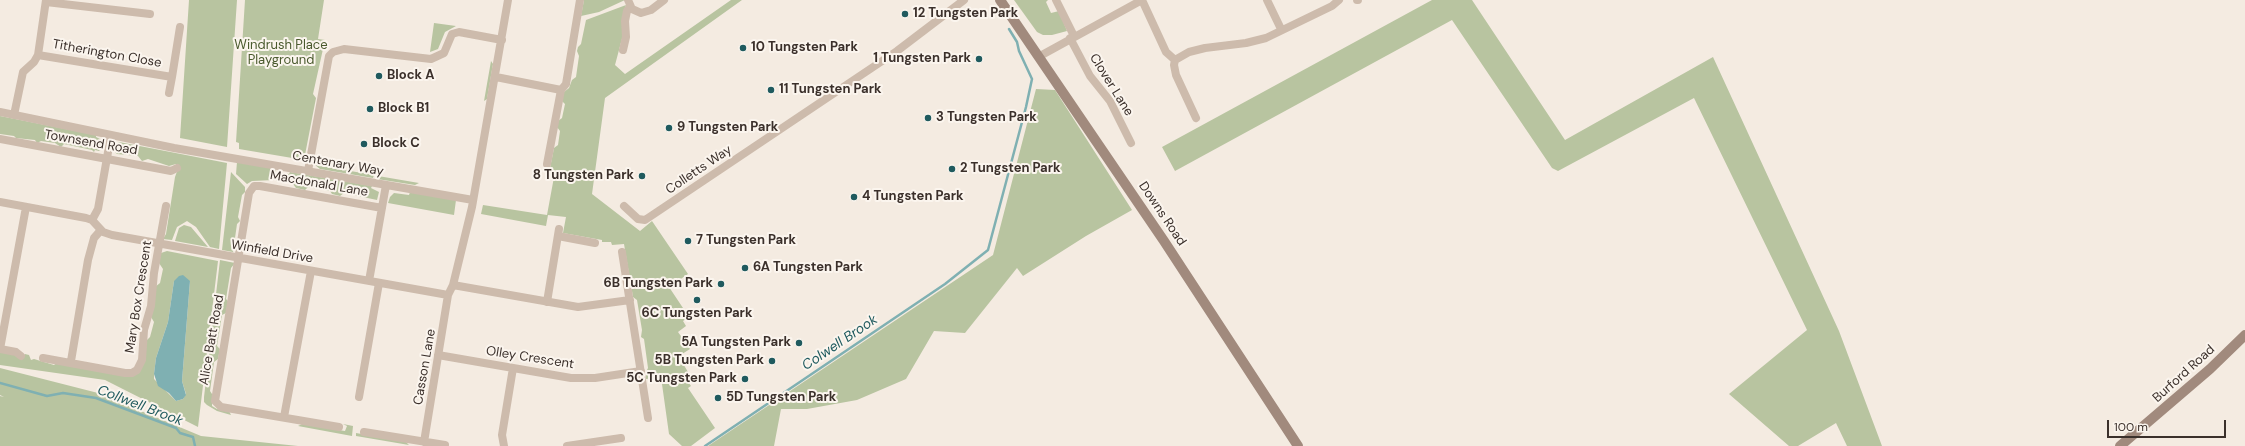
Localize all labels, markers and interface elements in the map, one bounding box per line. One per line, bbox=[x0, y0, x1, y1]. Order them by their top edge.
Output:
place label: 12 Tungsten Park bbox=[913, 6, 1018, 22]
marker: 12 Tungsten Park bbox=[900, 9, 910, 19]
street label: Titherington Close bbox=[51, 37, 163, 71]
park label: Windrush Place Playground bbox=[234, 38, 328, 69]
place label: 10 Tungsten Park bbox=[751, 40, 858, 56]
marker: 10 Tungsten Park bbox=[738, 43, 748, 53]
place label: 1 Tungsten Park bbox=[873, 51, 971, 67]
street label: Clover Lane bbox=[1086, 51, 1136, 119]
marker: 1 Tungsten Park bbox=[974, 54, 984, 64]
place label: Block A bbox=[387, 68, 434, 84]
marker: Block A bbox=[374, 71, 384, 81]
place label: 11 Tungsten Park bbox=[779, 82, 881, 98]
marker: 11 Tungsten Park bbox=[766, 85, 776, 95]
place label: Block B1 bbox=[378, 101, 429, 117]
marker: Block B1 bbox=[365, 104, 375, 114]
place label: 3 Tungsten Park bbox=[936, 110, 1037, 126]
marker: 3 Tungsten Park bbox=[923, 113, 933, 123]
place label: 9 Tungsten Park bbox=[677, 120, 778, 136]
marker: 9 Tungsten Park bbox=[664, 123, 674, 133]
street label: Townsend Road bbox=[43, 127, 139, 159]
place label: Block C bbox=[372, 136, 420, 152]
marker: Block C bbox=[359, 139, 369, 149]
street label: Colletts Way bbox=[663, 142, 735, 198]
street label: Centenary Way bbox=[291, 148, 385, 180]
place label: 2 Tungsten Park bbox=[960, 161, 1061, 177]
marker: 2 Tungsten Park bbox=[947, 164, 957, 174]
street label: Macdonald Lane bbox=[269, 168, 369, 200]
place label: 8 Tungsten Park bbox=[533, 168, 634, 184]
marker: 8 Tungsten Park bbox=[637, 171, 647, 181]
street label: Downs Road bbox=[1135, 179, 1189, 249]
place label: 4 Tungsten Park bbox=[862, 189, 963, 205]
marker: 4 Tungsten Park bbox=[849, 192, 859, 202]
place label: 7 Tungsten Park bbox=[696, 233, 796, 249]
marker: 7 Tungsten Park bbox=[683, 236, 693, 246]
street label: Winfield Drive bbox=[230, 237, 314, 267]
street label: Mary Box Crescent bbox=[122, 240, 156, 354]
place label: 6A Tungsten Park bbox=[753, 260, 863, 276]
marker: 6A Tungsten Park bbox=[740, 263, 750, 273]
place label: 6B Tungsten Park bbox=[603, 276, 713, 292]
marker: 6B Tungsten Park bbox=[716, 279, 726, 289]
street label: Alice Batt Road bbox=[196, 294, 228, 386]
marker: 6C Tungsten Park bbox=[692, 295, 702, 305]
place label: 6C Tungsten Park bbox=[642, 306, 752, 322]
water label: Colwell Brook bbox=[799, 312, 881, 374]
street label: Casson Lane bbox=[411, 328, 439, 406]
place label: 5A Tungsten Park bbox=[681, 335, 791, 351]
marker: 5A Tungsten Park bbox=[794, 338, 804, 348]
street label: Burford Road bbox=[2150, 342, 2218, 406]
street label: Olley Crescent bbox=[485, 343, 575, 373]
place label: 5B Tungsten Park bbox=[655, 353, 764, 369]
marker: 5B Tungsten Park bbox=[767, 356, 777, 366]
place label: 5C Tungsten Park bbox=[626, 371, 737, 387]
marker: 5C Tungsten Park bbox=[740, 374, 750, 384]
water label: Collwell Brook bbox=[95, 382, 185, 430]
place label: 5D Tungsten Park bbox=[726, 390, 836, 406]
marker: 5D Tungsten Park bbox=[713, 393, 723, 403]
scale bar bbox=[2109, 412, 2228, 438]
text: 100 m bbox=[2114, 419, 2148, 435]

